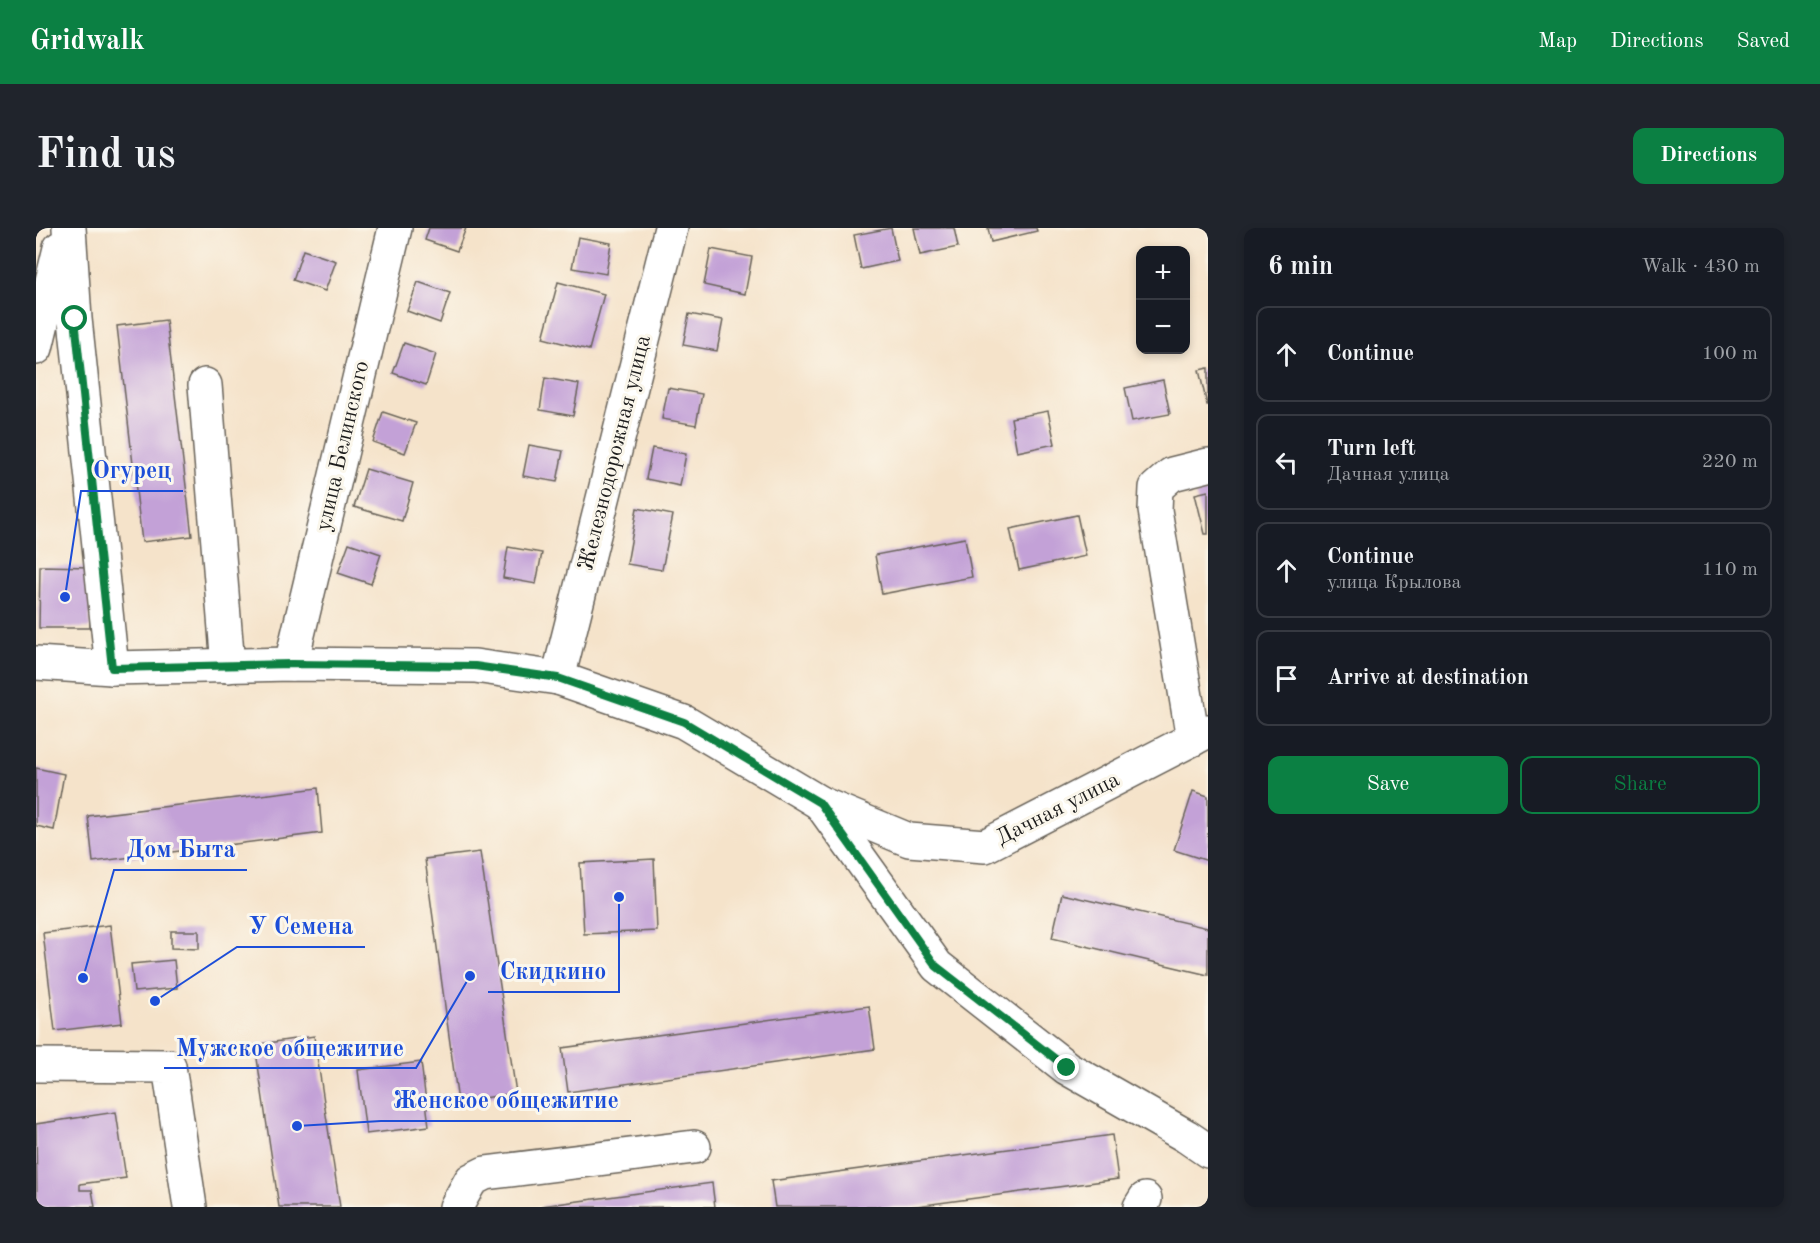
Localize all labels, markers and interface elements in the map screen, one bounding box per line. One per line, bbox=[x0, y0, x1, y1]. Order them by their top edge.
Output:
text: Gridwalk bbox=[30, 28, 145, 56]
text: Map bbox=[1538, 31, 1577, 52]
text: Directions bbox=[1610, 31, 1704, 52]
text: Saved bbox=[1737, 31, 1790, 52]
button: Directions bbox=[1633, 128, 1784, 184]
text: Find us bbox=[36, 135, 175, 177]
map controls bbox=[1136, 246, 1190, 354]
button: + bbox=[1136, 246, 1190, 300]
text: 6 min bbox=[1268, 254, 1333, 280]
text: Walk · 430 m bbox=[1641, 257, 1760, 277]
button: − bbox=[1136, 300, 1190, 354]
route start bbox=[61, 305, 87, 331]
street label: Железнодорожная улица bbox=[575, 333, 655, 573]
icon: ahead bbox=[1270, 338, 1303, 371]
text: Continue bbox=[1327, 343, 1414, 365]
text: 100 m bbox=[1702, 344, 1758, 364]
street label: улица Белинского bbox=[313, 359, 373, 533]
text: Turn left bbox=[1327, 438, 1416, 460]
icon: left bbox=[1270, 446, 1303, 479]
callout: Огурец bbox=[81, 449, 183, 491]
text: 220 m bbox=[1702, 452, 1758, 472]
text: Огурец bbox=[93, 460, 171, 484]
text: Дачная улица bbox=[1327, 465, 1450, 485]
text: Continue bbox=[1327, 546, 1414, 568]
icon: ahead bbox=[1270, 554, 1303, 587]
text: 110 m bbox=[1702, 560, 1758, 580]
text: улица Крылова bbox=[1327, 573, 1461, 593]
icon: arrive bbox=[1270, 662, 1303, 695]
text: Arrive at destination bbox=[1327, 667, 1529, 689]
button: Save bbox=[1268, 756, 1508, 814]
button: Share bbox=[1520, 756, 1760, 814]
street label: Дачная улица bbox=[993, 769, 1123, 849]
callout: Дом Быта bbox=[114, 828, 247, 870]
text: Дом Быта bbox=[126, 839, 236, 863]
callout: У Семена bbox=[237, 905, 365, 947]
text: У Семена bbox=[249, 916, 353, 940]
callout: Скидкино bbox=[488, 950, 619, 992]
text: Скидкино bbox=[500, 961, 606, 985]
callout: Мужское общежитие bbox=[164, 1026, 416, 1068]
text: Мужское общежитие bbox=[176, 1038, 404, 1062]
route end bbox=[1053, 1054, 1079, 1080]
callout: Женское общежитие bbox=[381, 1079, 631, 1121]
text: Женское общежитие bbox=[393, 1090, 619, 1114]

